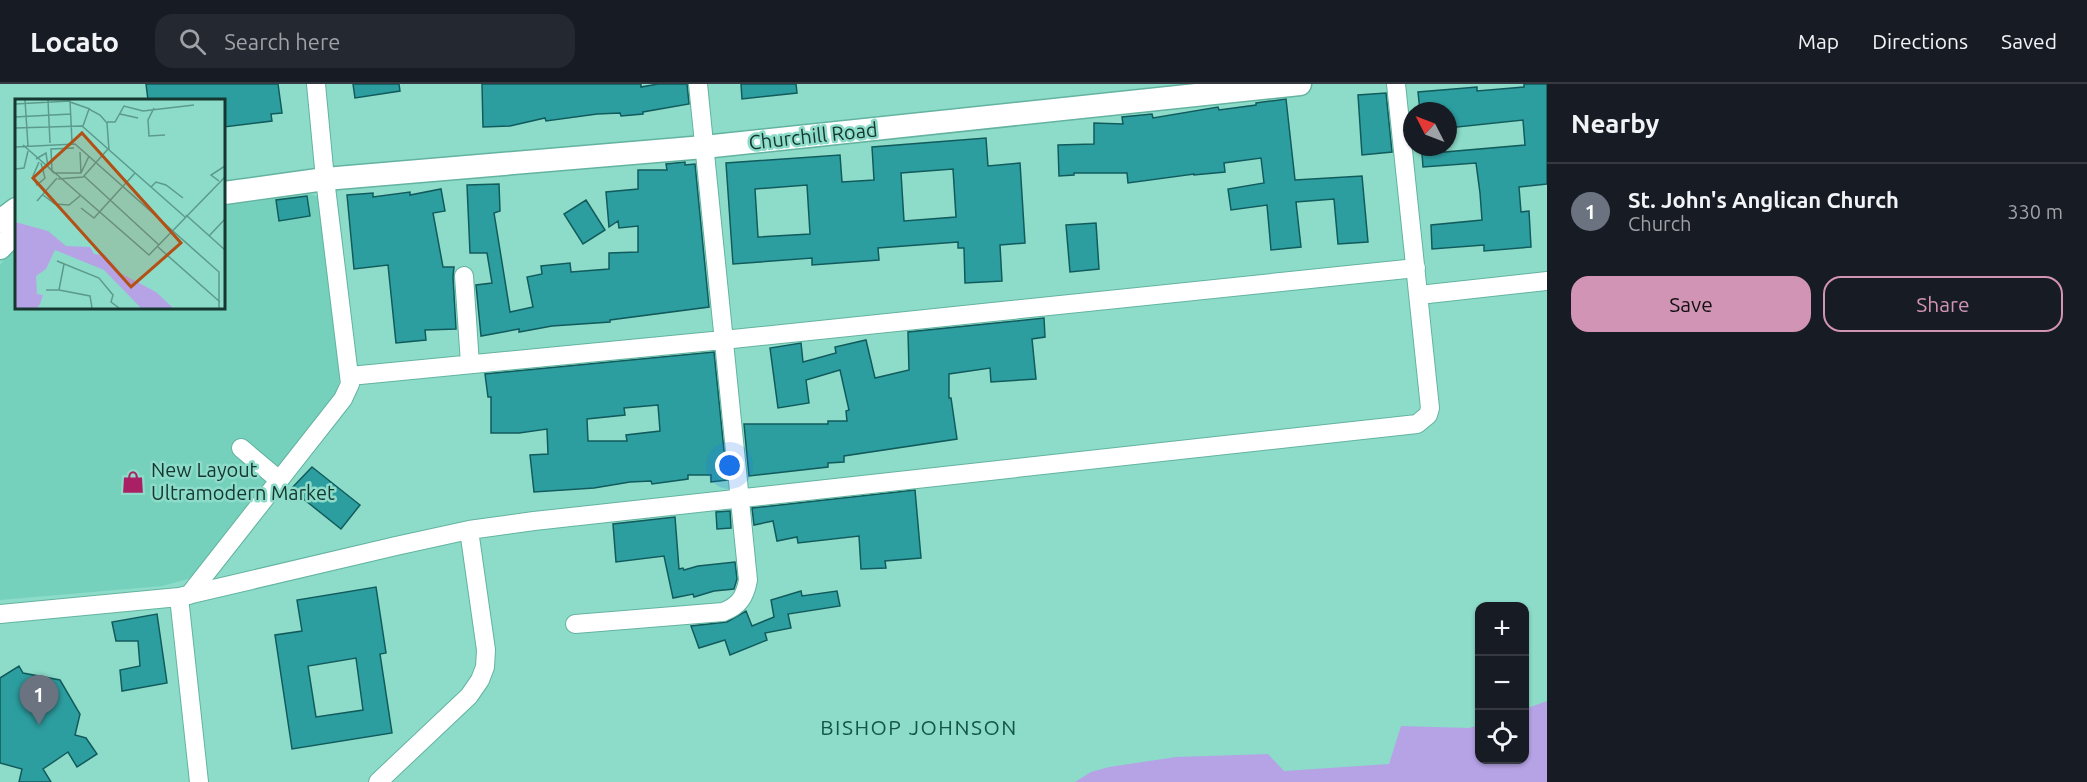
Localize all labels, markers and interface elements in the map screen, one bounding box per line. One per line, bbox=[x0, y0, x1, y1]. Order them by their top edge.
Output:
search box bbox=[155, 14, 575, 68]
icon: search bbox=[176, 25, 209, 58]
text: Locato bbox=[30, 26, 119, 57]
text: Search here bbox=[224, 29, 340, 54]
text: Map bbox=[1798, 29, 1839, 53]
text: Directions bbox=[1872, 29, 1968, 53]
text: Saved bbox=[2001, 29, 2057, 53]
inset map bbox=[15, 99, 225, 309]
north arrow bbox=[1403, 102, 1457, 156]
text: Nearby bbox=[1571, 109, 1659, 138]
street label: Churchill Road bbox=[747, 117, 878, 154]
text: St. John's Anglican Church bbox=[1628, 187, 1899, 212]
text: 1 bbox=[1585, 200, 1596, 223]
text: 330 m bbox=[2007, 200, 2063, 223]
text: Church bbox=[1628, 212, 1691, 235]
button: Save bbox=[1571, 276, 1811, 332]
button: Share bbox=[1823, 276, 2063, 332]
your location bbox=[715, 451, 744, 480]
place label: New Layout Ultramodern Market bbox=[151, 458, 335, 504]
shop icon: New Layout Ultramodern Market bbox=[120, 469, 146, 495]
map controls bbox=[1475, 602, 1529, 764]
button: + bbox=[1475, 602, 1529, 656]
button: − bbox=[1475, 656, 1529, 710]
pin: 1 bbox=[20, 676, 58, 725]
button: locate bbox=[1475, 710, 1529, 764]
district label: BISHOP JOHNSON bbox=[820, 715, 1018, 739]

